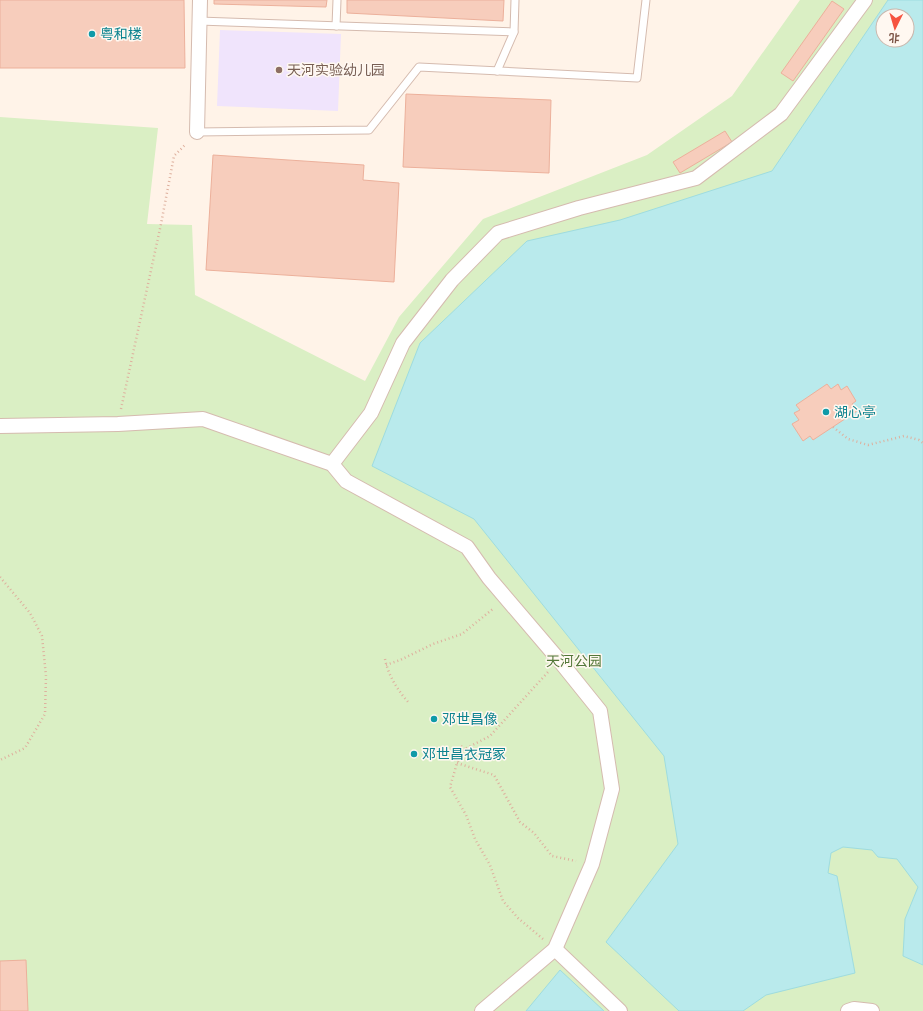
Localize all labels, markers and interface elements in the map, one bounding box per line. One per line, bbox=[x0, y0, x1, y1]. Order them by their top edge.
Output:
north arrow bbox=[875, 8, 915, 48]
place label: 粤和楼 bbox=[100, 26, 142, 42]
marker: 粤和楼 bbox=[87, 29, 97, 39]
text: 北 bbox=[888, 32, 900, 44]
place label: 天河实验幼儿园 bbox=[287, 62, 385, 78]
marker: 天河实验幼儿园 bbox=[274, 65, 284, 75]
place label: 湖心亭 bbox=[834, 404, 876, 420]
marker: 湖心亭 bbox=[821, 407, 831, 417]
park label: 天河公园 bbox=[546, 653, 602, 669]
place label: 邓世昌像 bbox=[442, 711, 498, 727]
marker: 邓世昌像 bbox=[429, 714, 439, 724]
place label: 邓世昌衣冠冢 bbox=[422, 746, 506, 762]
marker: 邓世昌衣冠冢 bbox=[409, 749, 419, 759]

